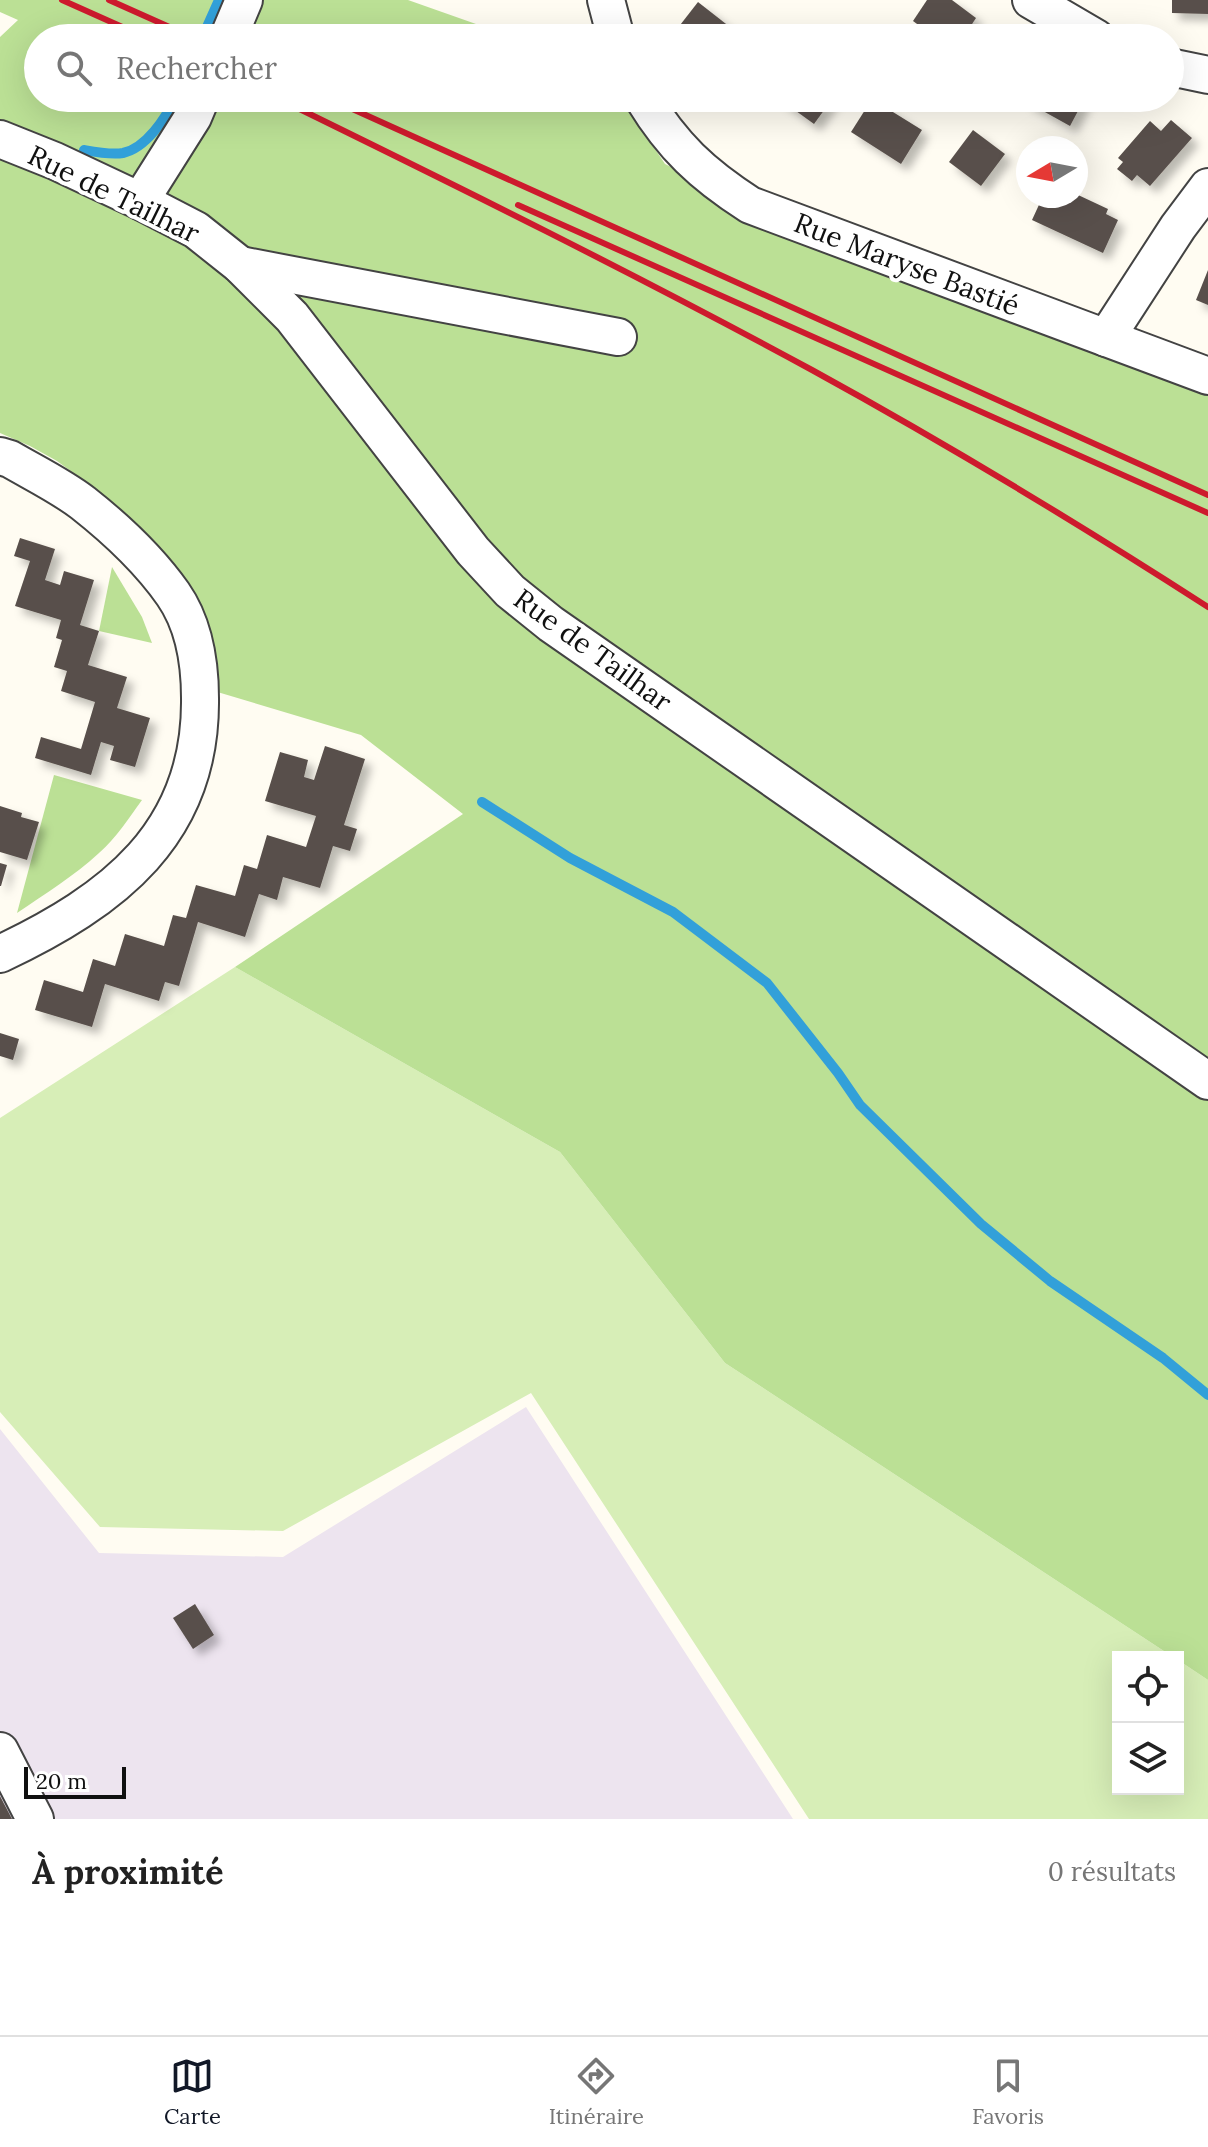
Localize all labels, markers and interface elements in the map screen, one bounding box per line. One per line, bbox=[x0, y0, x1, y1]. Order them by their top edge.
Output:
search box bbox=[24, 24, 1184, 112]
icon: search bbox=[52, 46, 96, 90]
text: Rechercher bbox=[116, 49, 277, 87]
north arrow bbox=[1016, 136, 1088, 208]
street label: Rue de Tailhar bbox=[22, 137, 206, 251]
street label: Rue Maryse Bastié bbox=[789, 204, 1025, 324]
street label: Rue de Tailhar bbox=[507, 581, 679, 719]
map controls bbox=[1112, 1651, 1184, 1795]
button: locate bbox=[1112, 1651, 1184, 1723]
button: layers bbox=[1112, 1723, 1184, 1795]
scale bar bbox=[24, 1763, 126, 1799]
text: 20 m bbox=[36, 1767, 87, 1795]
text: À proximité bbox=[32, 1850, 223, 1893]
text: 0 résultats bbox=[1048, 1855, 1176, 1888]
tab: Carte bbox=[164, 2054, 221, 2130]
tab: Itinéraire bbox=[549, 2054, 644, 2130]
tab: Favoris bbox=[972, 2054, 1044, 2130]

